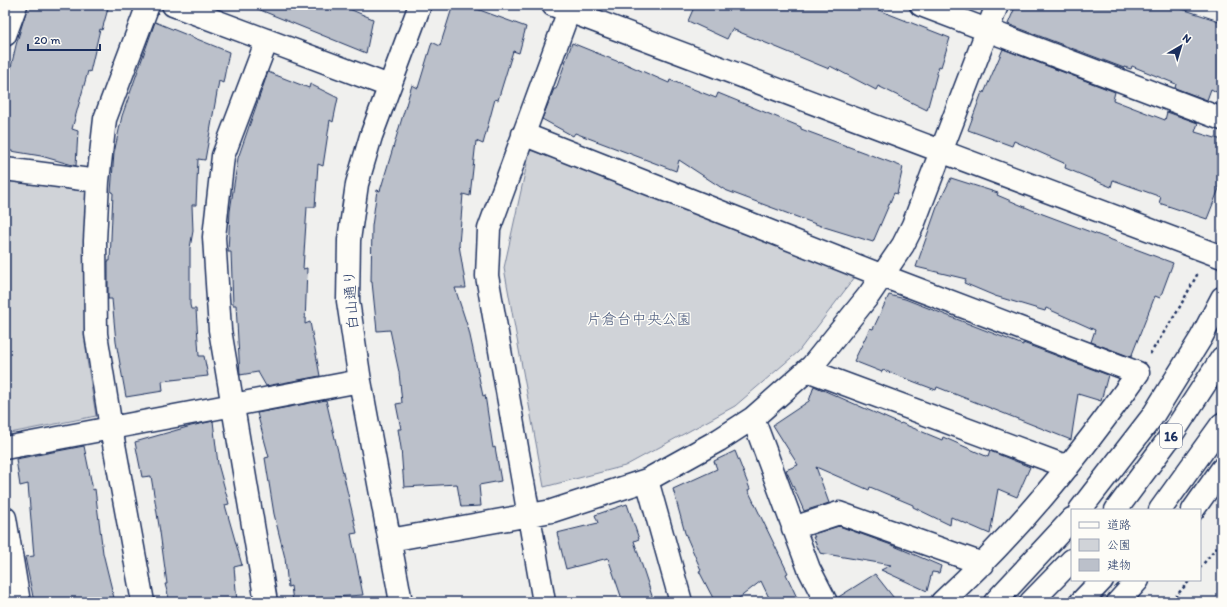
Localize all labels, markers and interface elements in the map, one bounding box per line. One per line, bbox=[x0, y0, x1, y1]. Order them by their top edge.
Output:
scale bar bbox=[28, 26, 100, 52]
north arrow bbox=[1161, 26, 1201, 66]
text: N bbox=[1180, 31, 1194, 46]
text: 20 m bbox=[34, 33, 61, 47]
street label: 白山通り bbox=[340, 269, 362, 331]
park label: 片倉台中央公園 bbox=[586, 310, 692, 328]
road number: 16 bbox=[1160, 424, 1182, 448]
legend bbox=[1071, 509, 1201, 581]
text: 道路 bbox=[1107, 518, 1131, 532]
text: 公園 bbox=[1107, 538, 1131, 552]
text: 建物 bbox=[1107, 558, 1131, 572]

